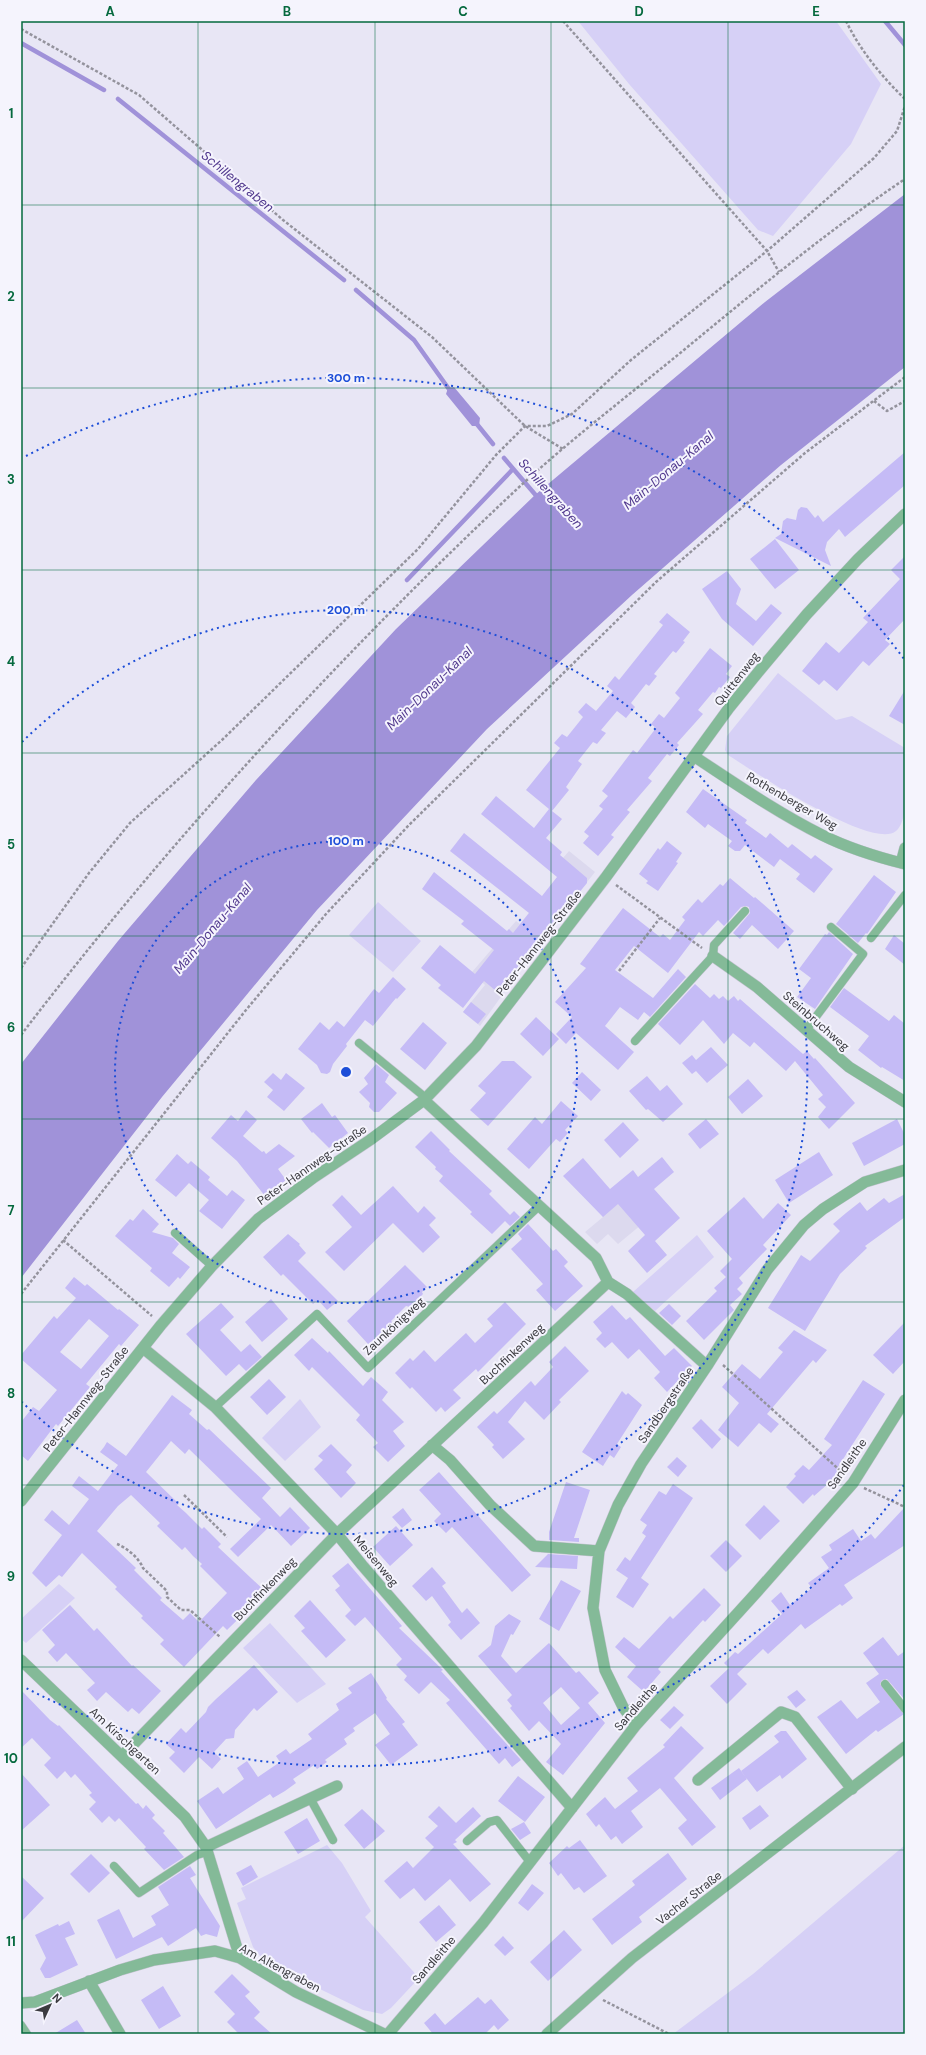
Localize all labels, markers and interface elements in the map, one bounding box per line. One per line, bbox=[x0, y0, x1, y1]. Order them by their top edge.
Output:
text: A bbox=[105, 3, 115, 20]
text: B bbox=[283, 3, 291, 20]
text: C bbox=[458, 3, 468, 20]
text: D bbox=[634, 3, 644, 20]
text: E bbox=[812, 3, 820, 20]
text: 1 bbox=[9, 105, 13, 122]
water label: Schillengraben bbox=[198, 147, 277, 216]
text: 2 bbox=[7, 288, 15, 305]
text: 300 m bbox=[327, 370, 365, 386]
water label: Main-Donau-Kanal bbox=[620, 427, 718, 513]
water label: Schillengraben bbox=[515, 455, 587, 532]
text: 3 bbox=[7, 471, 15, 488]
text: 200 m bbox=[327, 602, 365, 618]
water label: Main-Donau-Kanal bbox=[383, 642, 477, 734]
street label: Quittenweg bbox=[711, 648, 763, 709]
text: 4 bbox=[7, 653, 15, 670]
street label: Rothenberger Weg bbox=[743, 768, 841, 834]
text: 100 m bbox=[328, 833, 364, 849]
text: 5 bbox=[7, 836, 15, 853]
water label: Main-Donau-Kanal bbox=[170, 879, 256, 977]
street label: Peter-Hannweg-Straße bbox=[493, 887, 585, 999]
street label: Steinbruchweg bbox=[779, 988, 853, 1054]
text: 6 bbox=[7, 1019, 15, 1036]
centre of rings bbox=[339, 1065, 353, 1079]
street label: Peter-Hannweg-Straße bbox=[254, 1121, 370, 1209]
text: 7 bbox=[8, 1202, 15, 1219]
street label: Zaunkönigweg bbox=[360, 1293, 428, 1359]
street label: Buchfinkenweg bbox=[476, 1320, 548, 1388]
street label: Peter-Hannweg-Straße bbox=[40, 1343, 132, 1455]
street label: Sandbergstraße bbox=[634, 1363, 698, 1446]
text: 8 bbox=[7, 1385, 15, 1402]
street label: Sandleithe bbox=[824, 1435, 870, 1493]
street label: Meisenweg bbox=[350, 1532, 402, 1590]
street label: Buchfinkenweg bbox=[230, 1553, 300, 1624]
text: 9 bbox=[7, 1568, 15, 1585]
street label: Sandleithe bbox=[611, 1679, 661, 1734]
street label: Am Kirschgarten bbox=[86, 1704, 164, 1778]
text: 10 bbox=[4, 1750, 18, 1767]
street label: Vacher Straße bbox=[653, 1867, 725, 1929]
street label: Sandleithe bbox=[409, 1932, 459, 1987]
text: 11 bbox=[6, 1933, 16, 1950]
street label: Am Altengraben bbox=[237, 1940, 323, 1996]
north arrow bbox=[30, 1985, 70, 2025]
text: N bbox=[49, 1990, 65, 2006]

